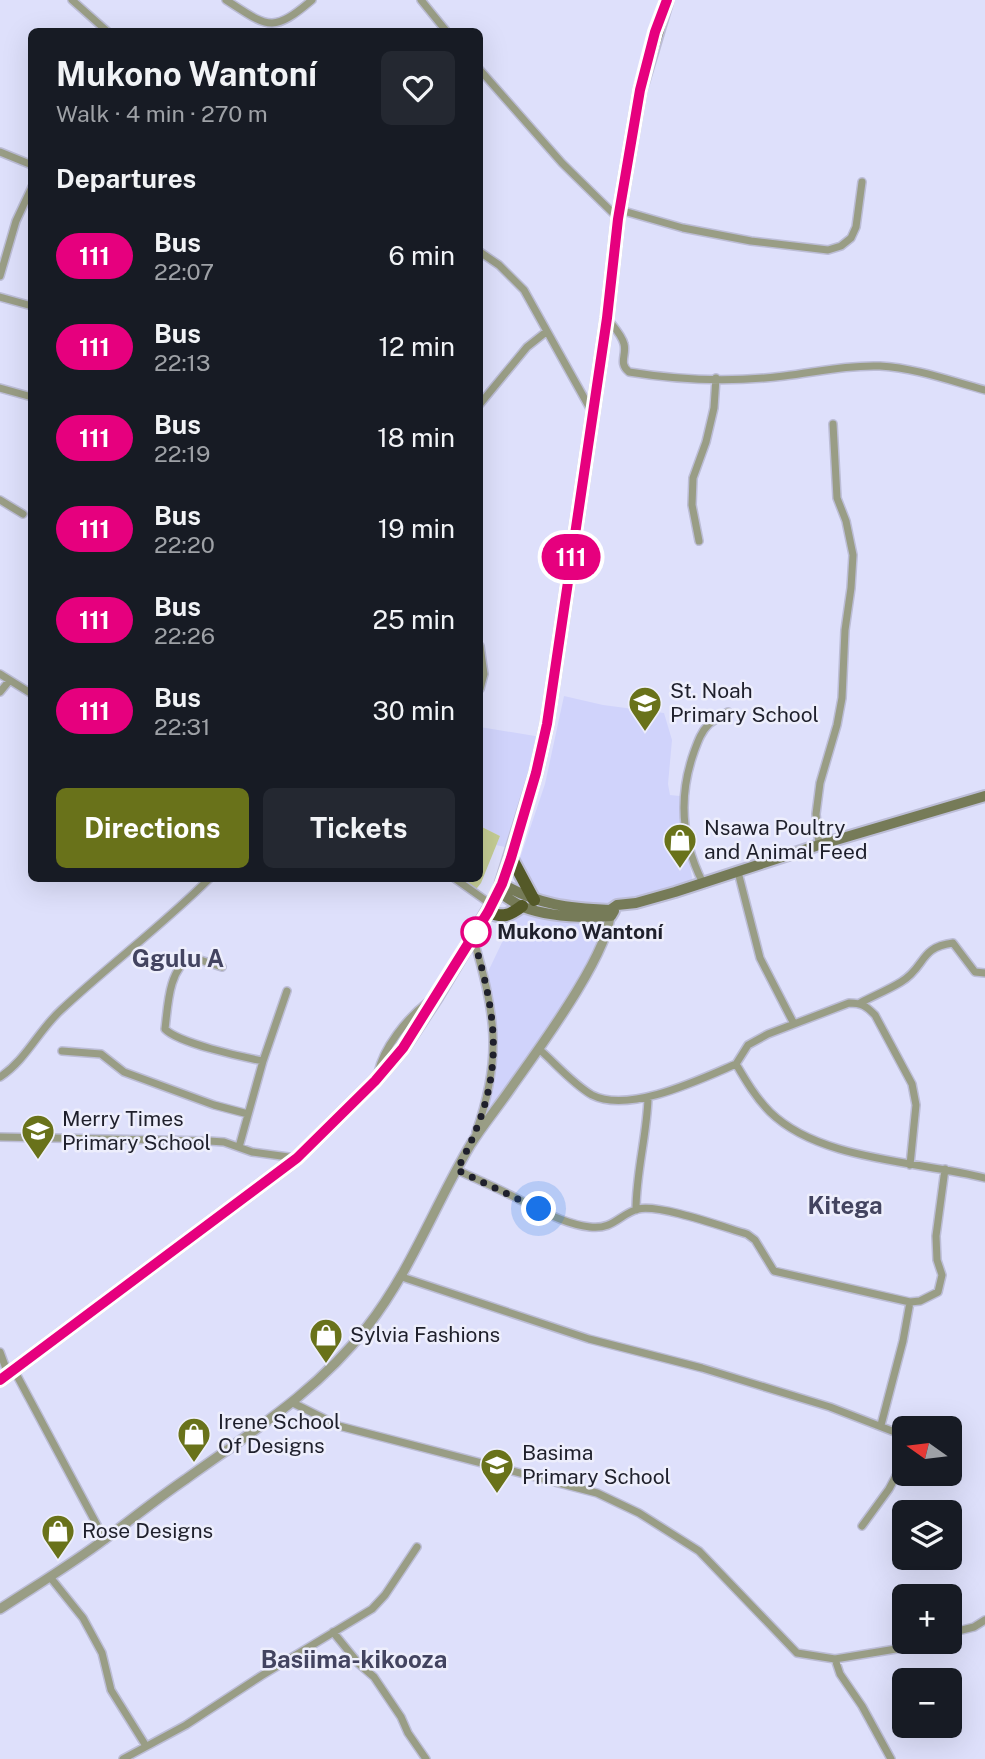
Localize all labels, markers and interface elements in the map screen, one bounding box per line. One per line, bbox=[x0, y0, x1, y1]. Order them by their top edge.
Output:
button: heart bbox=[381, 51, 455, 125]
text: Mukono Wantoní bbox=[56, 55, 317, 93]
text: Walk · 4 min · 270 m bbox=[56, 100, 268, 127]
text: Departures bbox=[56, 163, 196, 194]
text: Bus bbox=[154, 227, 201, 258]
text: 6 min bbox=[388, 240, 455, 271]
text: 111 bbox=[79, 242, 110, 270]
text: 22:07 bbox=[154, 258, 214, 285]
text: Bus bbox=[154, 318, 201, 349]
text: 12 min bbox=[379, 331, 455, 362]
text: 111 bbox=[79, 333, 110, 361]
text: 22:13 bbox=[154, 349, 210, 376]
text: Bus bbox=[154, 409, 201, 440]
text: 18 min bbox=[377, 422, 455, 453]
text: 111 bbox=[79, 424, 110, 452]
text: 22:19 bbox=[154, 440, 210, 467]
text: Bus bbox=[154, 500, 201, 531]
text: 19 min bbox=[378, 513, 455, 544]
text: 111 bbox=[79, 515, 110, 543]
text: 22:20 bbox=[154, 531, 215, 558]
line badge: 111 bbox=[531, 534, 611, 580]
text: 111 bbox=[556, 543, 586, 571]
text: Bus bbox=[154, 591, 201, 622]
text: 25 min bbox=[372, 604, 455, 635]
text: 111 bbox=[79, 606, 110, 634]
text: 22:26 bbox=[154, 622, 215, 649]
place label: St. Noah Primary School bbox=[670, 678, 819, 727]
text: Bus bbox=[154, 682, 201, 713]
school or university icon: St. Noah Primary School bbox=[626, 684, 664, 733]
text: 30 min bbox=[372, 695, 455, 726]
text: 111 bbox=[79, 697, 110, 725]
text: 22:31 bbox=[154, 713, 210, 740]
button: Directions bbox=[56, 788, 249, 868]
button: Tickets bbox=[263, 788, 455, 868]
place label: Nsawa Poultry and Animal Feed bbox=[704, 815, 867, 864]
shop icon: Nsawa Poultry and Animal Feed bbox=[661, 821, 699, 870]
marker: Mukono Wantoní bbox=[461, 917, 491, 947]
place label: Mukono Wantoní bbox=[497, 919, 665, 944]
district label: Ggulu A bbox=[132, 944, 224, 972]
place label: Merry Times Primary School bbox=[62, 1106, 211, 1155]
school or university icon: Merry Times Primary School bbox=[19, 1112, 57, 1161]
your location bbox=[521, 1191, 556, 1226]
district label: Kitega bbox=[807, 1191, 883, 1219]
shop icon: Sylvia Fashions bbox=[307, 1316, 345, 1365]
place label: Sylvia Fashions bbox=[350, 1322, 500, 1347]
place label: Irene School Of Designs bbox=[218, 1409, 340, 1458]
shop icon: Irene School Of Designs bbox=[175, 1415, 213, 1464]
north arrow bbox=[892, 1416, 962, 1486]
map controls bbox=[892, 1416, 962, 1738]
place label: Basima Primary School bbox=[522, 1440, 671, 1489]
school or university icon: Basima Primary School bbox=[478, 1446, 516, 1495]
button: layers bbox=[892, 1500, 962, 1570]
shop icon: Rose Designs bbox=[39, 1512, 77, 1561]
place label: Rose Designs bbox=[82, 1518, 213, 1543]
button: + bbox=[892, 1584, 962, 1654]
district label: Basiima-kikooza bbox=[261, 1645, 447, 1673]
button: − bbox=[892, 1668, 962, 1738]

